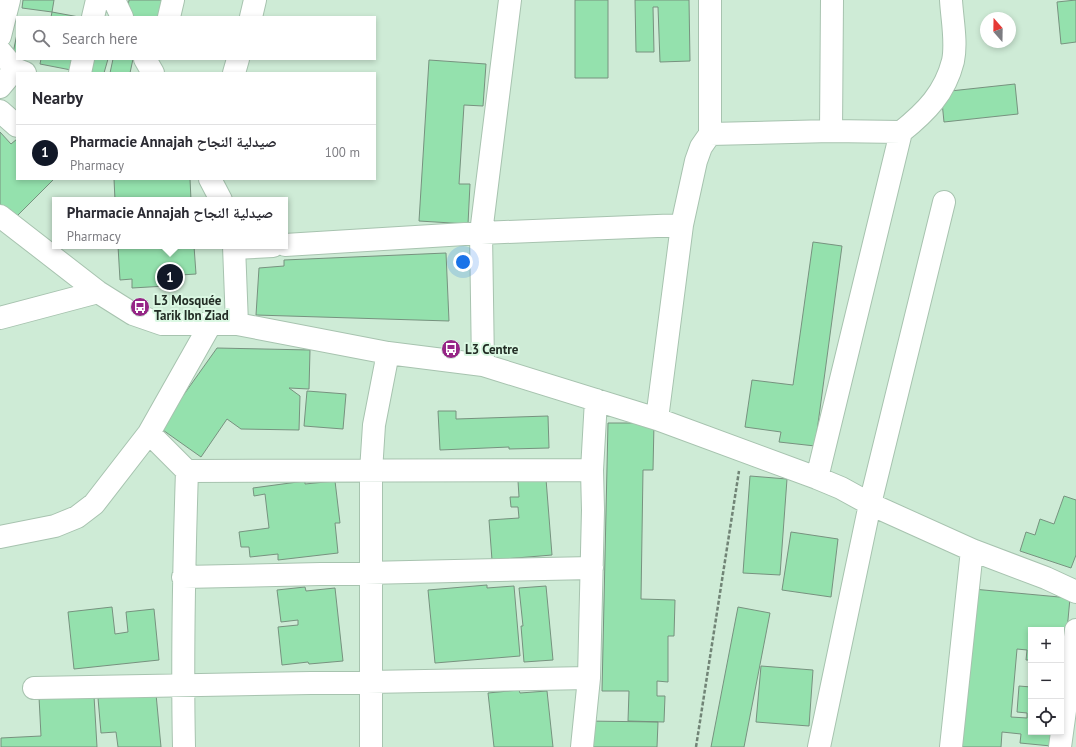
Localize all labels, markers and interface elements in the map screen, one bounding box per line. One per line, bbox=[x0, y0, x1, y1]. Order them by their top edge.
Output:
north arrow bbox=[980, 12, 1016, 48]
search box bbox=[16, 16, 376, 60]
icon: search bbox=[30, 27, 52, 49]
text: Search here bbox=[62, 29, 138, 48]
text: Nearby bbox=[32, 87, 83, 109]
text: Pharmacie Annajah صيدلية النجاح bbox=[70, 132, 277, 151]
text: 1 bbox=[41, 144, 49, 161]
text: 100 m bbox=[325, 144, 360, 161]
text: Pharmacy bbox=[70, 157, 124, 174]
popup bbox=[52, 197, 288, 249]
text: Pharmacie Annajah صيدلية النجاح bbox=[67, 203, 273, 222]
text: Pharmacy bbox=[67, 228, 121, 245]
your location bbox=[453, 252, 473, 272]
pin: 1 bbox=[157, 262, 183, 292]
place label: L3 Mosquée Tarik Ibn Ziad bbox=[154, 292, 229, 324]
bus stop icon: L3 Mosquée Tarik Ibn Ziad bbox=[129, 296, 151, 318]
bus stop icon: L3 Centre bbox=[440, 338, 462, 360]
place label: L3 Centre bbox=[465, 341, 519, 358]
map controls bbox=[1028, 627, 1064, 735]
button: + bbox=[1028, 627, 1064, 663]
button: − bbox=[1028, 663, 1064, 699]
button: locate bbox=[1028, 699, 1064, 735]

